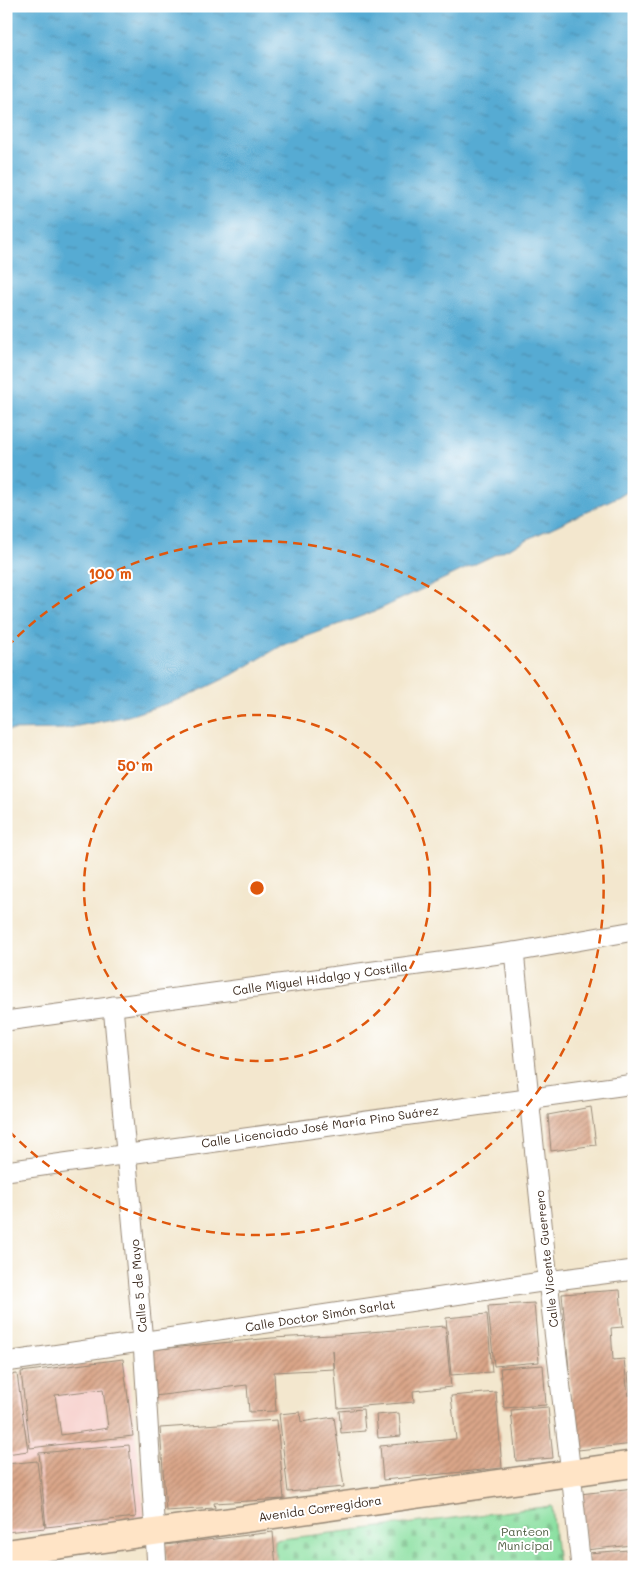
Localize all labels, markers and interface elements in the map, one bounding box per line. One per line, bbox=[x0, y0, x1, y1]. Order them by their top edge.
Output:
text: 100 m bbox=[88, 563, 132, 583]
text: 50 m bbox=[117, 755, 153, 775]
centre of rings bbox=[248, 879, 266, 897]
street label: Calle Miguel Hidalgo y Costilla bbox=[231, 958, 409, 998]
street label: Calle Licenciado José María Pino Suárez bbox=[200, 1101, 440, 1151]
street label: Calle Vicente Guerrero bbox=[531, 1190, 561, 1328]
street label: Calle 5 de Mayo bbox=[126, 1239, 150, 1333]
street label: Calle Doctor Simón Sarlat bbox=[244, 1295, 396, 1335]
street label: Avenida Corregidora bbox=[257, 1491, 383, 1525]
park label: Panteon Municipal bbox=[497, 1523, 553, 1553]

